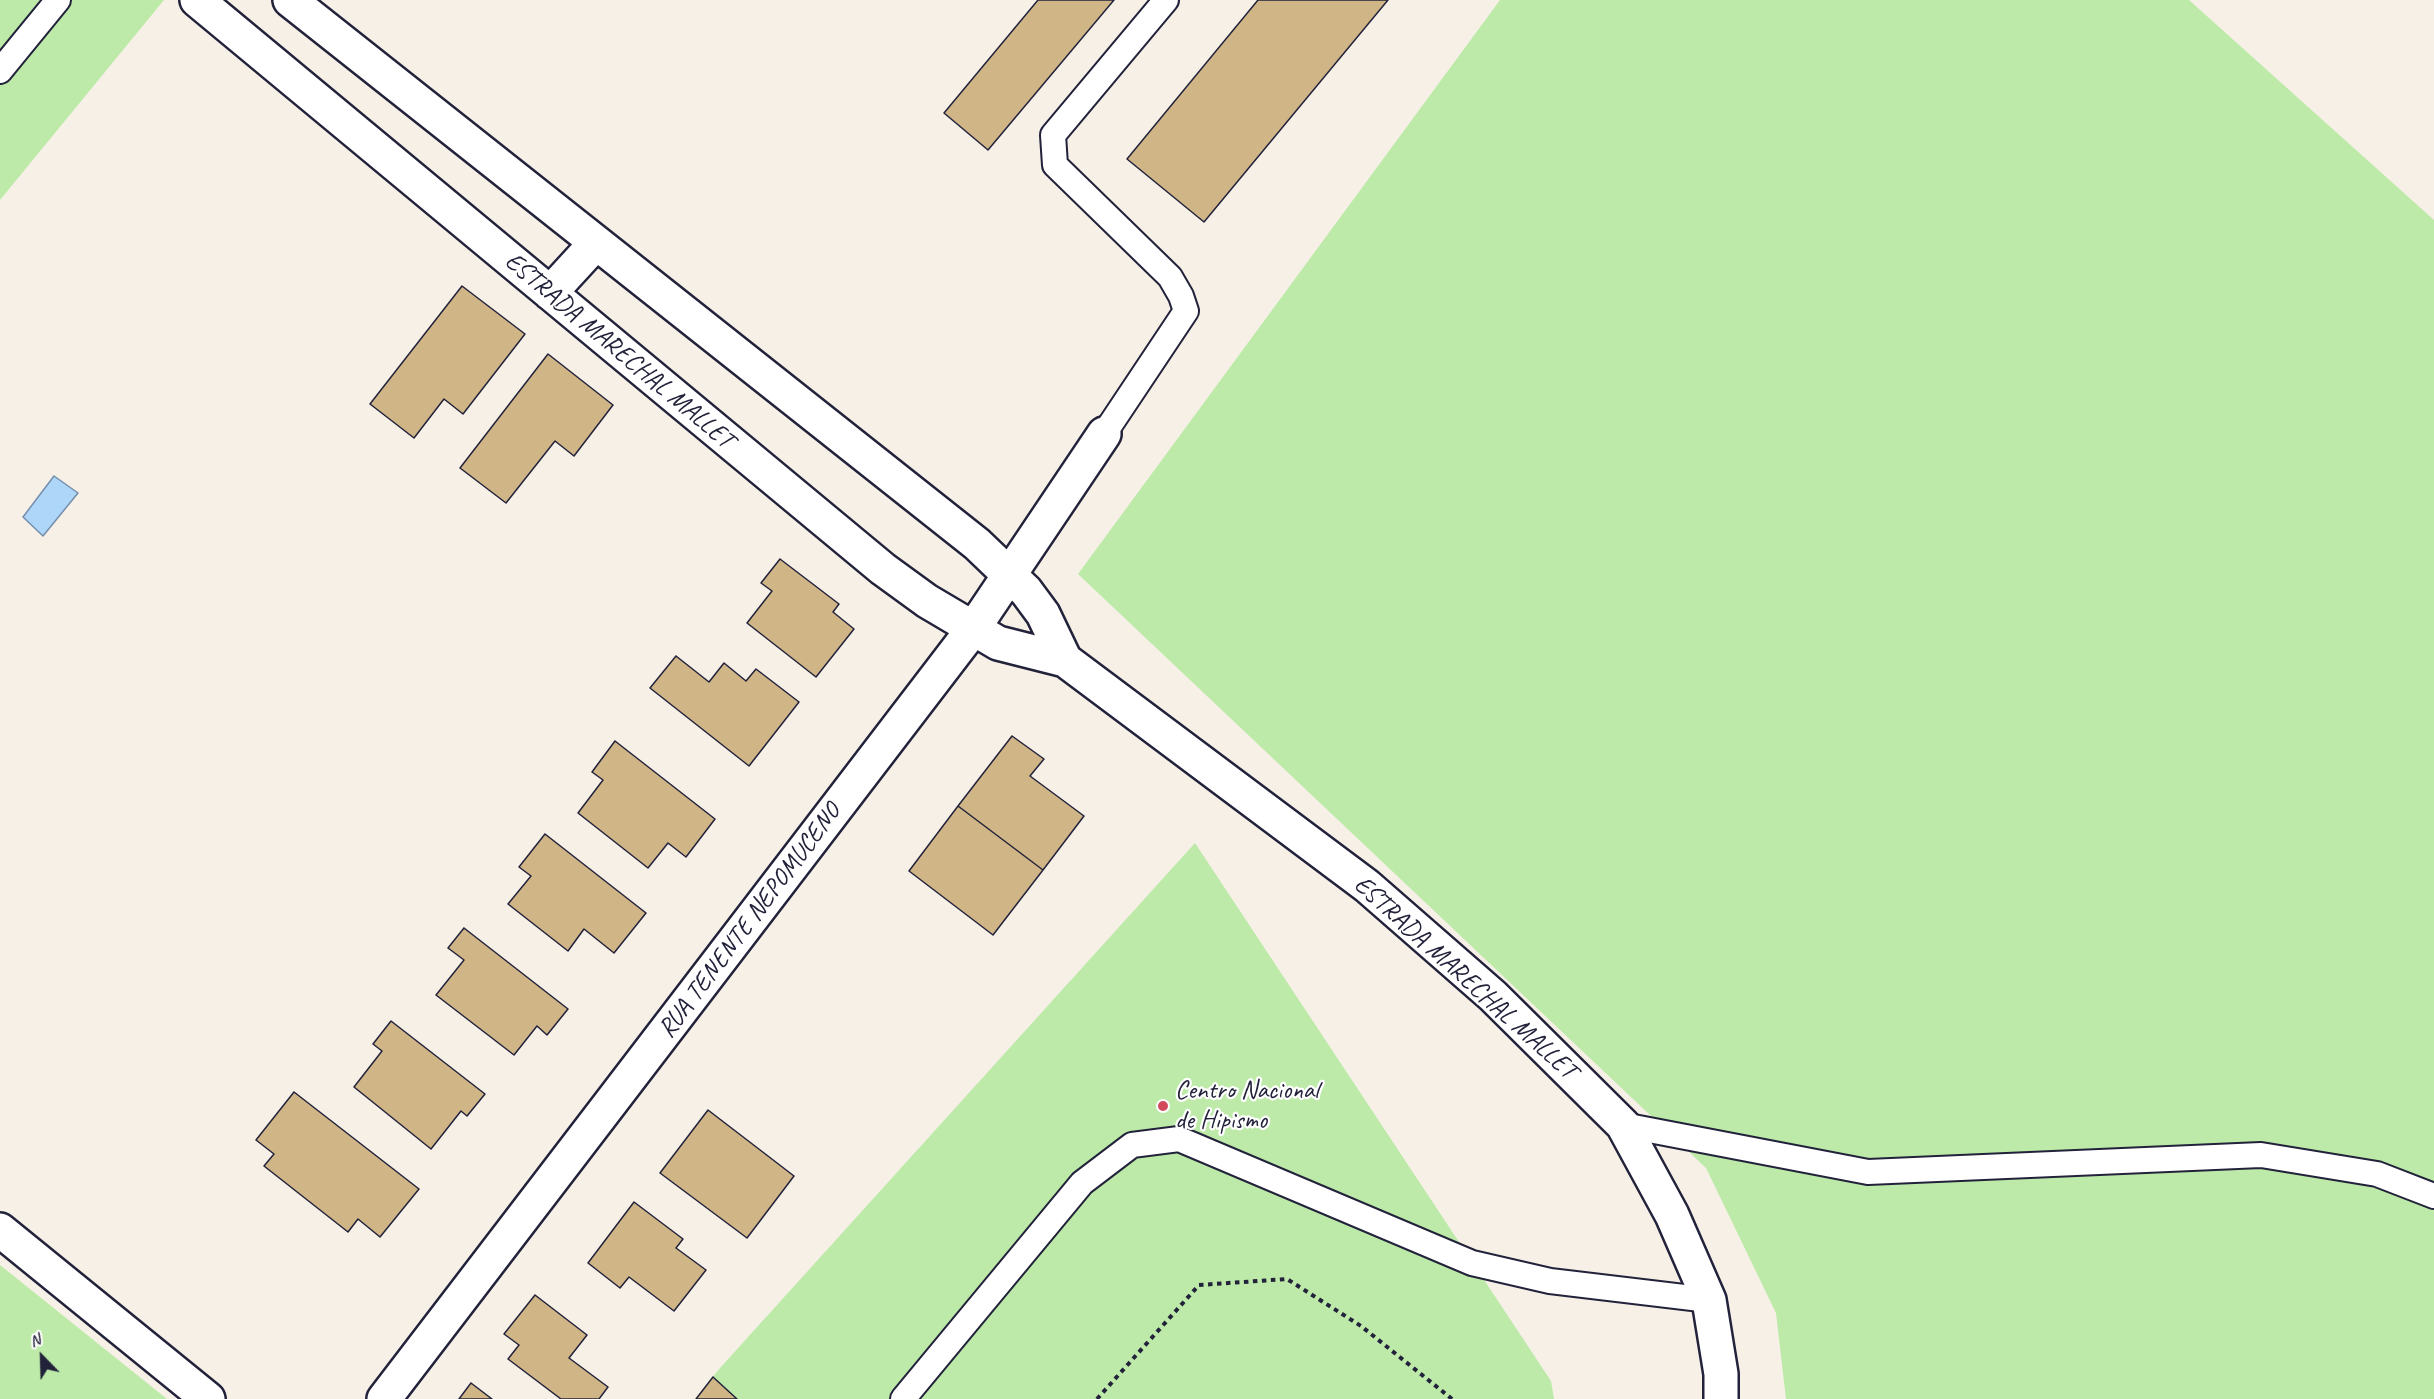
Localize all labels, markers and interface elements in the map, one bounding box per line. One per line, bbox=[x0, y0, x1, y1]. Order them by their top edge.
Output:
street label: ESTRADA MARECHAL MALLET bbox=[498, 246, 740, 456]
street label: RUA TENENTE NEPOMUCENO bbox=[652, 798, 848, 1044]
street label: ESTRADA MARECHAL MALLET bbox=[1347, 870, 1583, 1086]
place label: Centro Nacional de Hipismo bbox=[1175, 1075, 1319, 1136]
marker: Centro Nacional de Hipismo bbox=[1156, 1099, 1170, 1113]
north arrow bbox=[12, 1327, 72, 1387]
text: N bbox=[27, 1329, 43, 1352]

